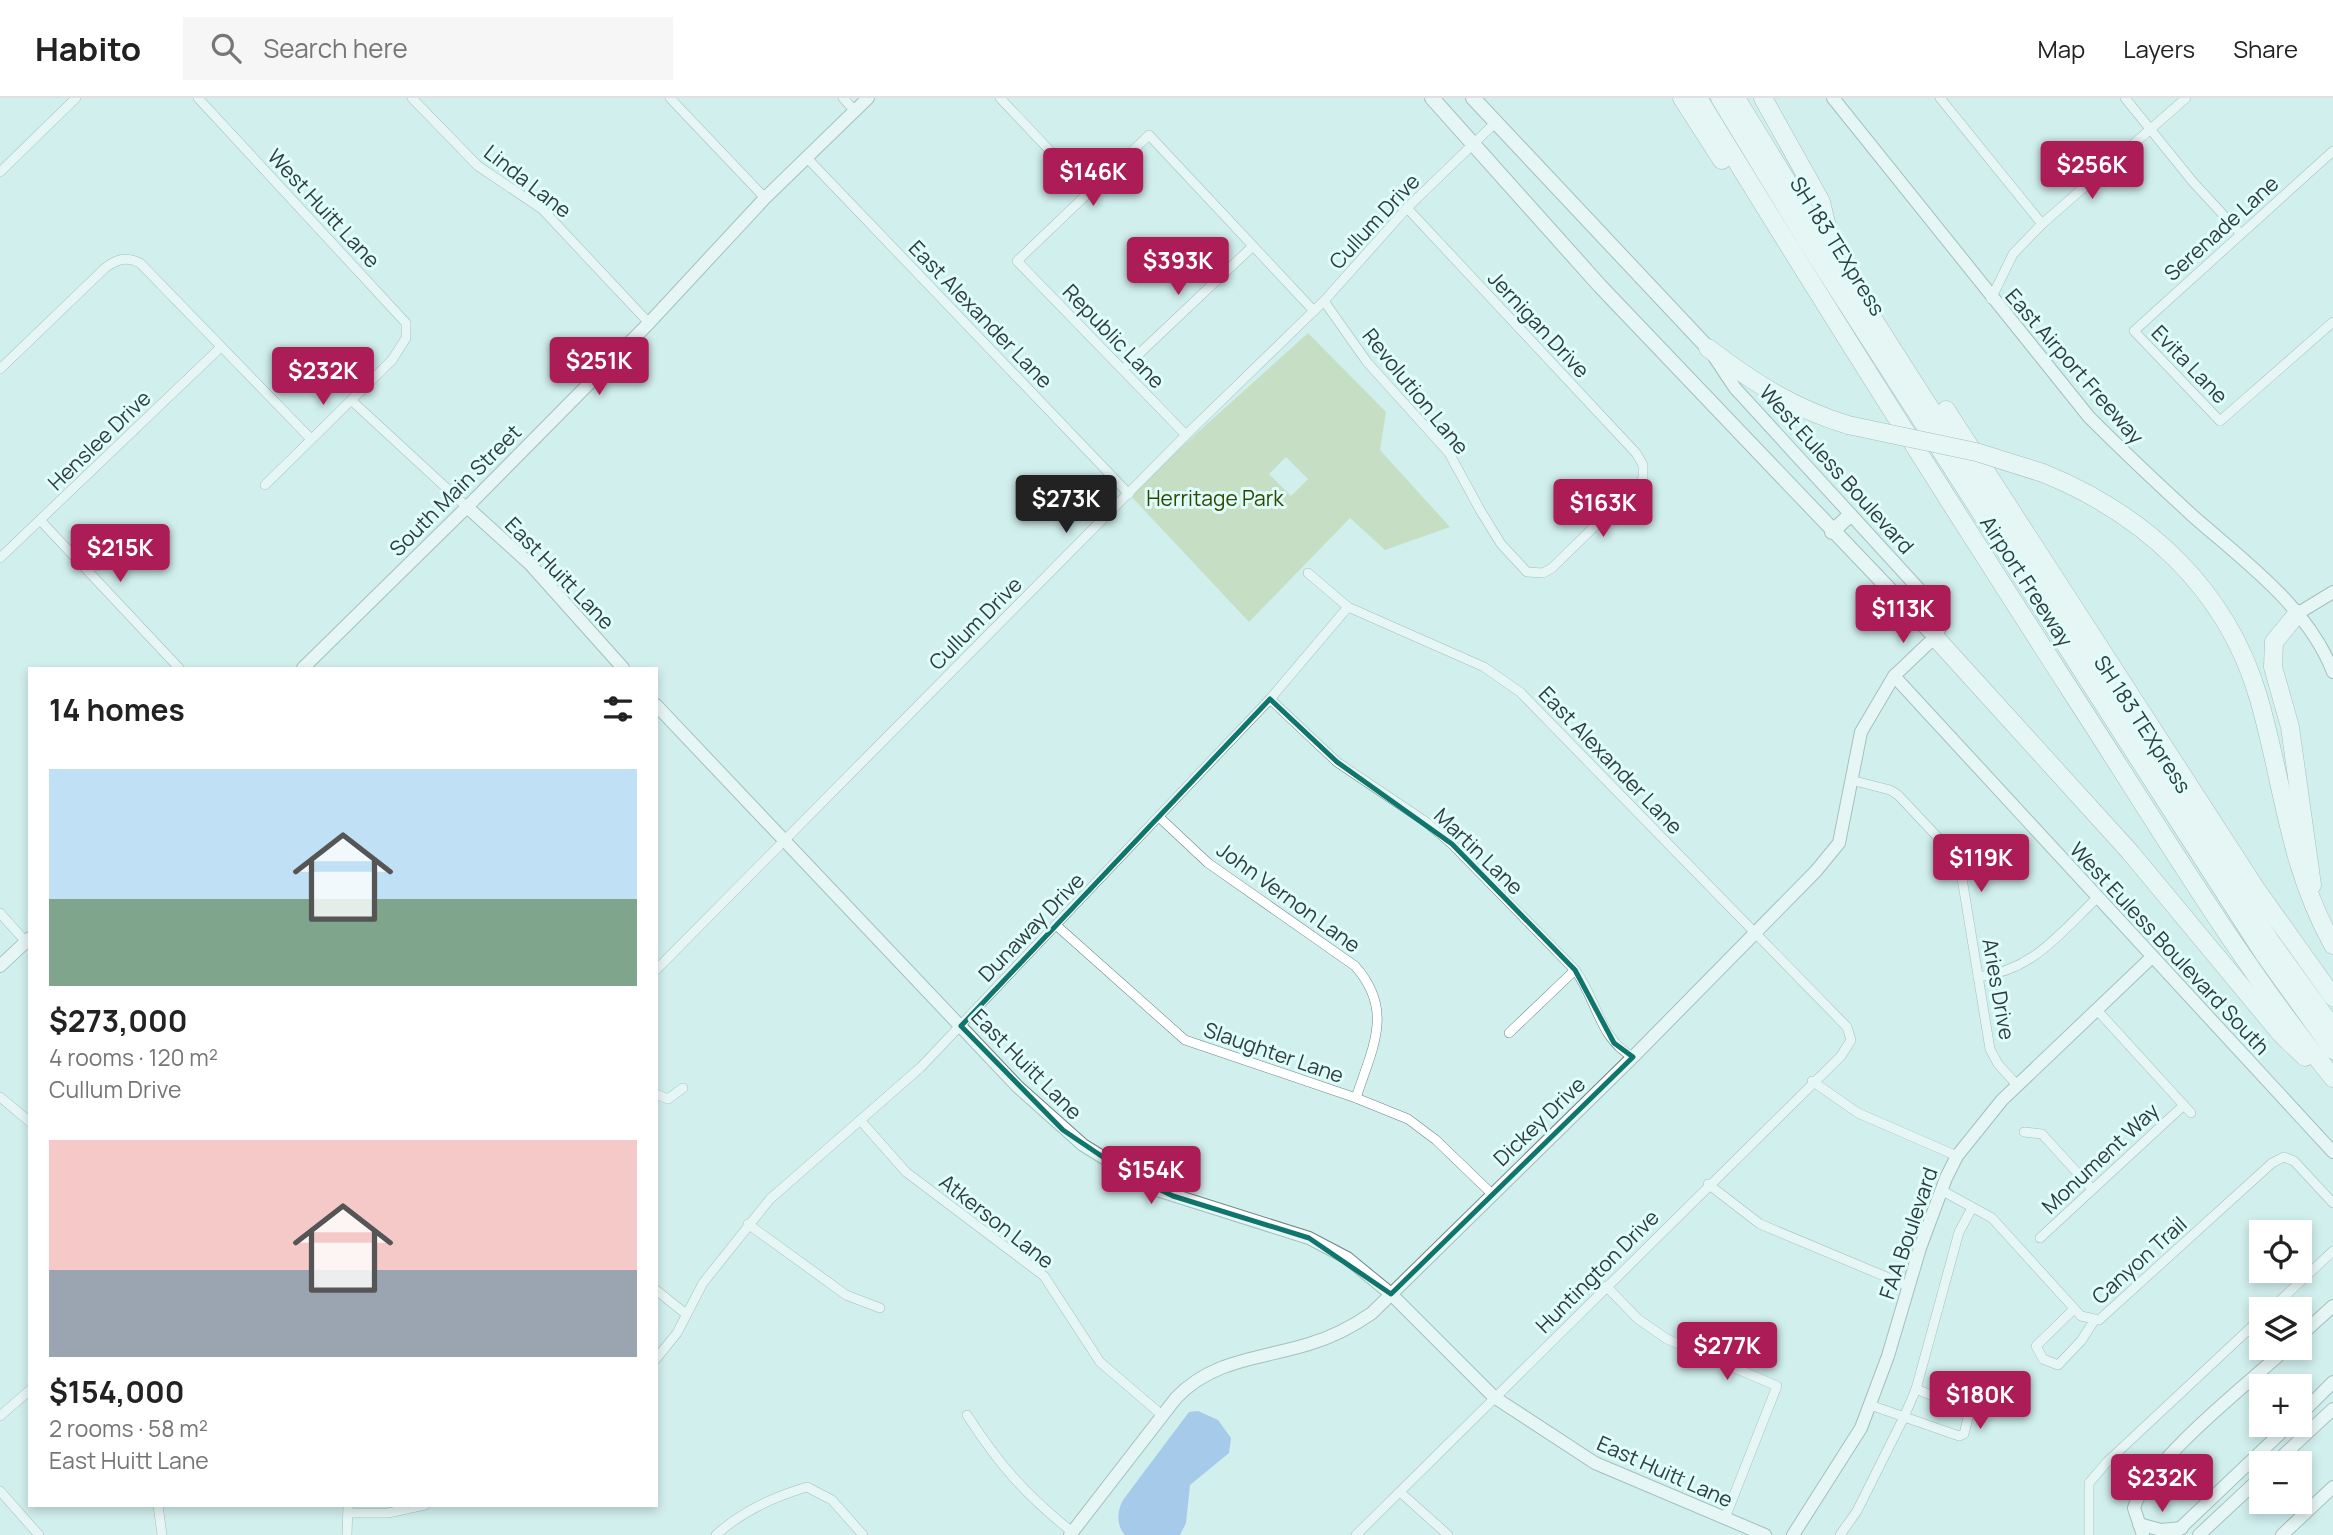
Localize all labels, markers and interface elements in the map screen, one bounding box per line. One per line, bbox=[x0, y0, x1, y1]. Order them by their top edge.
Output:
search box bbox=[183, 17, 673, 80]
text: Habito bbox=[35, 26, 141, 71]
icon: search bbox=[207, 29, 245, 67]
text: Search here bbox=[263, 30, 408, 66]
text: Map bbox=[2038, 32, 2085, 65]
text: Layers bbox=[2123, 32, 2195, 65]
text: Share bbox=[2233, 32, 2298, 65]
street label: Linda Lane bbox=[479, 138, 577, 224]
pin: $256K bbox=[2043, 141, 2141, 201]
street label: West Huitt Lane bbox=[262, 143, 386, 273]
pin: $146K bbox=[1044, 148, 1142, 208]
text: $256K bbox=[2057, 148, 2127, 180]
text: $146K bbox=[1059, 155, 1127, 187]
street label: Cullum Drive bbox=[1323, 167, 1425, 275]
street label: Serenade Lane bbox=[2158, 169, 2284, 287]
street label: SH 183 TEXpress bbox=[1784, 171, 1892, 321]
street label: East Alexander Lane bbox=[903, 234, 1059, 394]
pin: $393K bbox=[1129, 238, 1227, 297]
text: $393K bbox=[1143, 244, 1213, 276]
street label: Jernigan Drive bbox=[1482, 264, 1596, 384]
street label: Republic Lane bbox=[1057, 278, 1171, 394]
street label: East Airport Freeway bbox=[2000, 282, 2150, 450]
street label: Evita Lane bbox=[2146, 319, 2234, 409]
street label: Revolution Lane bbox=[1356, 322, 1476, 460]
pin: $251K bbox=[550, 338, 648, 397]
text: $251K bbox=[566, 344, 632, 376]
pin: $232K bbox=[274, 348, 372, 407]
text: $232K bbox=[288, 354, 358, 386]
street label: West Euless Boulevard bbox=[1754, 379, 1920, 559]
street label: Henslee Drive bbox=[42, 384, 156, 496]
street label: South Main Street bbox=[383, 418, 527, 562]
pin: $273K bbox=[1017, 476, 1115, 535]
pin: $163K bbox=[1554, 480, 1652, 539]
text: $273K bbox=[1032, 482, 1100, 514]
park label: Herritage Park bbox=[1146, 484, 1284, 512]
text: $163K bbox=[1569, 486, 1637, 518]
street label: Airport Freeway bbox=[1974, 510, 2080, 652]
street label: East Huitt Lane bbox=[499, 511, 621, 635]
pin: $215K bbox=[71, 524, 169, 584]
text: $215K bbox=[87, 531, 153, 563]
street label: Cullum Drive bbox=[922, 570, 1028, 676]
pin: $113K bbox=[1854, 586, 1952, 645]
text: $113K bbox=[1872, 592, 1934, 624]
street label: SH 183 TEXpress bbox=[2088, 650, 2198, 798]
street label: East Alexander Lane bbox=[1533, 680, 1689, 840]
text: 14 homes bbox=[49, 689, 185, 730]
icon: filters bbox=[599, 690, 637, 728]
street label: Martin Lane bbox=[1428, 801, 1530, 901]
icon: home bbox=[280, 814, 406, 940]
pin: $119K bbox=[1932, 834, 2030, 894]
street label: John Vernon Lane bbox=[1212, 835, 1366, 959]
street label: West Euless Boulevard South bbox=[2064, 836, 2276, 1060]
text: $119K bbox=[1949, 841, 2013, 873]
street label: Dunaway Drive bbox=[972, 866, 1090, 988]
street label: Aries Drive bbox=[1976, 936, 2022, 1042]
text: $273,000 bbox=[49, 1000, 187, 1041]
street label: East Huitt Lane bbox=[966, 1003, 1088, 1125]
street label: Slaughter Lane bbox=[1200, 1015, 1348, 1089]
text: 4 rooms · 120 m² bbox=[49, 1041, 218, 1073]
street label: Dickey Drive bbox=[1487, 1070, 1591, 1172]
text: Cullum Drive bbox=[49, 1073, 181, 1105]
street label: Monument Way bbox=[2035, 1096, 2165, 1220]
pin: $154K bbox=[1102, 1146, 1200, 1206]
text: $154K bbox=[1118, 1153, 1184, 1185]
street label: FAA Boulevard bbox=[1872, 1163, 1944, 1303]
street label: Atkerson Lane bbox=[934, 1167, 1060, 1275]
icon: home bbox=[280, 1185, 406, 1311]
street label: Huntington Drive bbox=[1529, 1203, 1665, 1339]
street label: Canyon Trail bbox=[2086, 1210, 2192, 1310]
map controls bbox=[2249, 1220, 2312, 1514]
button: locate bbox=[2249, 1220, 2312, 1283]
button: layers bbox=[2249, 1297, 2312, 1360]
pin: $277K bbox=[1678, 1322, 1776, 1382]
text: $277K bbox=[1693, 1329, 1761, 1361]
text: $154,000 bbox=[49, 1371, 185, 1412]
pin: $180K bbox=[1931, 1372, 2029, 1431]
button: + bbox=[2249, 1374, 2312, 1437]
text: $180K bbox=[1946, 1378, 2014, 1410]
text: 2 rooms · 58 m² bbox=[49, 1412, 208, 1444]
street label: East Huitt Lane bbox=[1593, 1429, 1737, 1513]
text: East Huitt Lane bbox=[49, 1444, 209, 1476]
button: − bbox=[2249, 1451, 2312, 1514]
pin: $232K bbox=[2113, 1454, 2211, 1514]
text: $232K bbox=[2127, 1461, 2197, 1493]

